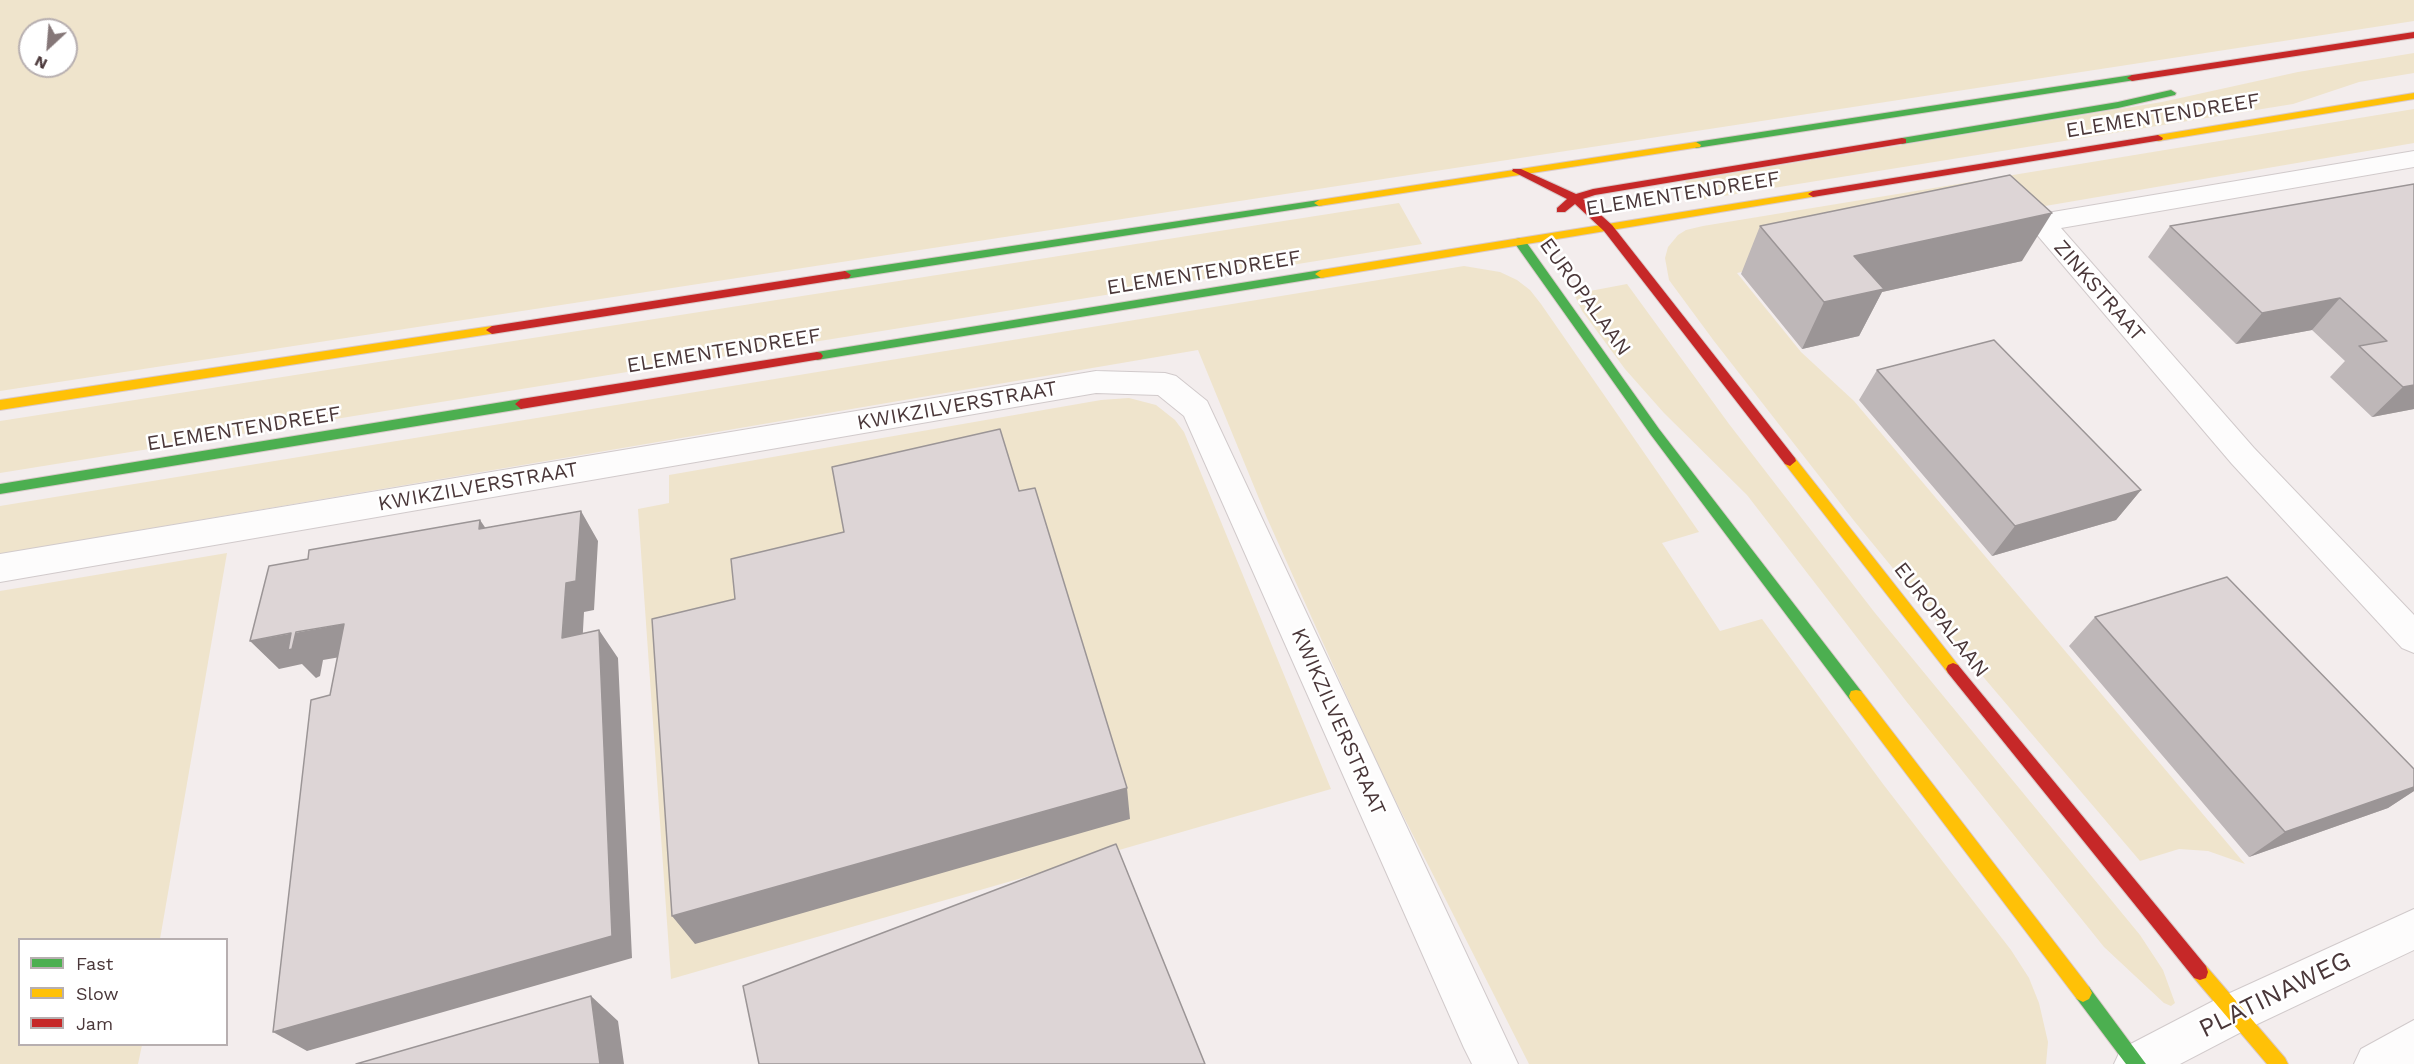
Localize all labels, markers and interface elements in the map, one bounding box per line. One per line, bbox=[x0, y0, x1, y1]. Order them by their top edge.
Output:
north arrow bbox=[18, 18, 78, 78]
text: N bbox=[31, 52, 50, 74]
street label: ELEMENTENDREEF bbox=[2064, 88, 2262, 144]
street label: ELEMENTENDREEF bbox=[1584, 166, 1782, 222]
street label: EUROPALAAN bbox=[1534, 233, 1636, 361]
street label: ZINKSTRAAT bbox=[2048, 235, 2150, 347]
street label: ELEMENTENDREEF bbox=[1105, 245, 1303, 301]
street label: ELEMENTENDREEF bbox=[625, 323, 823, 379]
street label: KWIKZILVERSTRAAT bbox=[855, 376, 1059, 436]
street label: ELEMENTENDREEF bbox=[145, 401, 343, 457]
street label: KWIKZILVERSTRAAT bbox=[376, 457, 580, 517]
street label: EUROPALAAN bbox=[1888, 557, 1994, 683]
street label: KWIKZILVERSTRAAT bbox=[1285, 624, 1391, 820]
legend bbox=[18, 938, 228, 1046]
street label: PLATINAWEG bbox=[2194, 945, 2356, 1045]
text: Fast bbox=[76, 953, 113, 974]
text: Slow bbox=[76, 983, 119, 1004]
text: Jam bbox=[76, 1013, 113, 1034]

